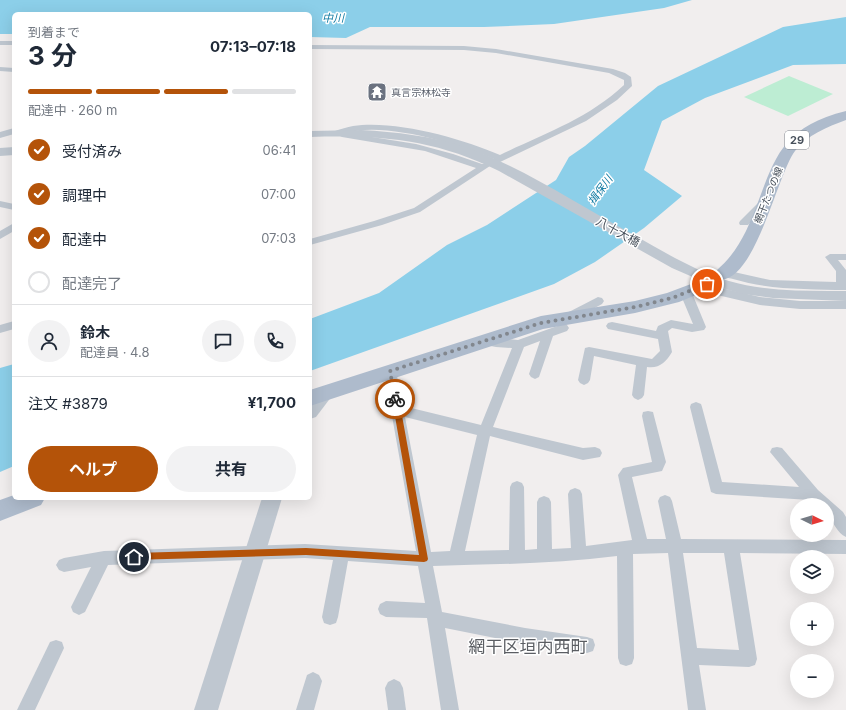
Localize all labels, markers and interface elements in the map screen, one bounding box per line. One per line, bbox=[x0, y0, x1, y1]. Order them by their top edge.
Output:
water label: 中川 bbox=[322, 11, 345, 25]
text: 到着まで bbox=[28, 24, 80, 40]
text: 07:13–07:18 bbox=[210, 37, 296, 56]
text: 3 分 bbox=[28, 40, 77, 71]
temple icon: 真言宗林松寺 bbox=[366, 81, 388, 103]
place label: 真言宗林松寺 bbox=[391, 86, 451, 98]
text: 配達中 · 260 m bbox=[28, 102, 117, 118]
road number: 29 bbox=[785, 131, 809, 149]
icon: check bbox=[28, 139, 50, 161]
text: 受付済み bbox=[62, 142, 122, 161]
text: 06:41 bbox=[263, 142, 296, 158]
street label: 網干たつの線 bbox=[751, 165, 785, 225]
water label: 揖保川 bbox=[585, 172, 616, 207]
icon: check bbox=[28, 183, 50, 205]
text: 調理中 bbox=[62, 186, 107, 205]
text: 07:00 bbox=[261, 186, 296, 202]
street label: 八十大橋 bbox=[594, 213, 643, 250]
icon: check bbox=[28, 227, 50, 249]
text: 配達中 bbox=[62, 230, 107, 249]
text: 07:03 bbox=[261, 230, 296, 246]
pin bbox=[690, 267, 724, 301]
icon: bag bbox=[696, 273, 718, 295]
text: 配達完了 bbox=[62, 274, 122, 293]
button: person bbox=[28, 320, 70, 362]
button: chat bbox=[202, 320, 244, 362]
button: phone bbox=[254, 320, 296, 362]
text: 鈴木 bbox=[80, 323, 110, 342]
text: 配達員 · 4.8 bbox=[80, 344, 150, 360]
courier bbox=[375, 379, 415, 419]
icon: bike bbox=[384, 388, 406, 410]
text: ¥1,700 bbox=[248, 393, 296, 412]
text: 注文 #3879 bbox=[28, 394, 108, 413]
button: ヘルプ bbox=[28, 446, 158, 492]
button: 共有 bbox=[166, 446, 296, 492]
north arrow bbox=[790, 498, 834, 542]
map controls bbox=[790, 498, 834, 698]
pin bbox=[117, 540, 151, 574]
icon: home bbox=[123, 546, 145, 568]
button: layers bbox=[790, 550, 834, 594]
button: + bbox=[790, 602, 834, 646]
district label: 網干区垣内西町 bbox=[469, 637, 588, 657]
button: − bbox=[790, 654, 834, 698]

